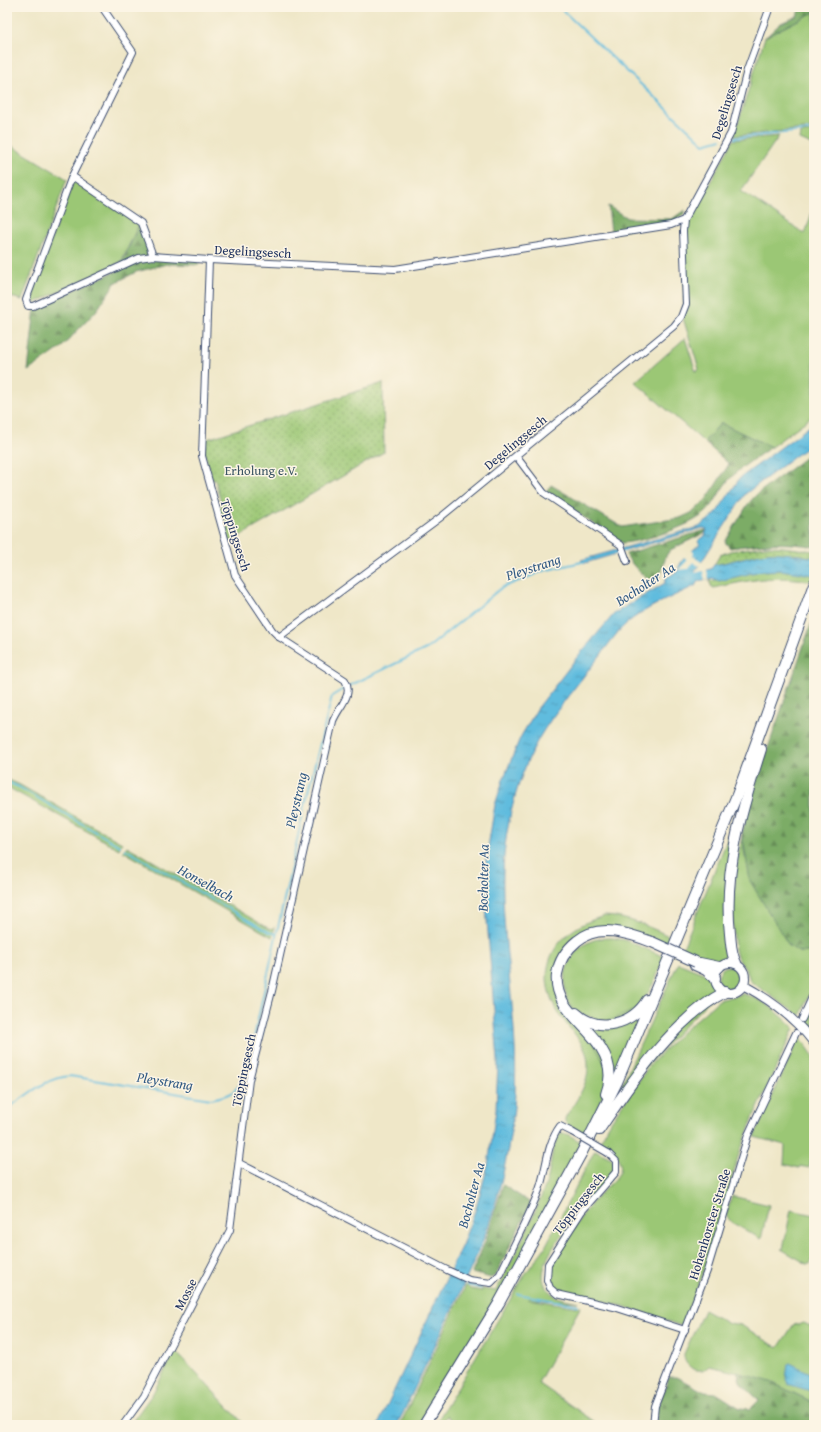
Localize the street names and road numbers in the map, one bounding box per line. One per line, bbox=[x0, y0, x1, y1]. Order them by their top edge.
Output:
street label: Degelingsesch bbox=[706, 62, 747, 142]
street label: Degelingsesch bbox=[214, 240, 293, 263]
street label: Degelingsesch bbox=[480, 410, 551, 474]
street label: Töppingsesch bbox=[216, 497, 256, 574]
street label: Töppingsesch bbox=[226, 1031, 261, 1109]
street label: Hohenhorster Straße bbox=[684, 1166, 735, 1282]
street label: Töppingsesch bbox=[548, 1167, 609, 1239]
street label: Mosse bbox=[169, 1275, 202, 1314]

